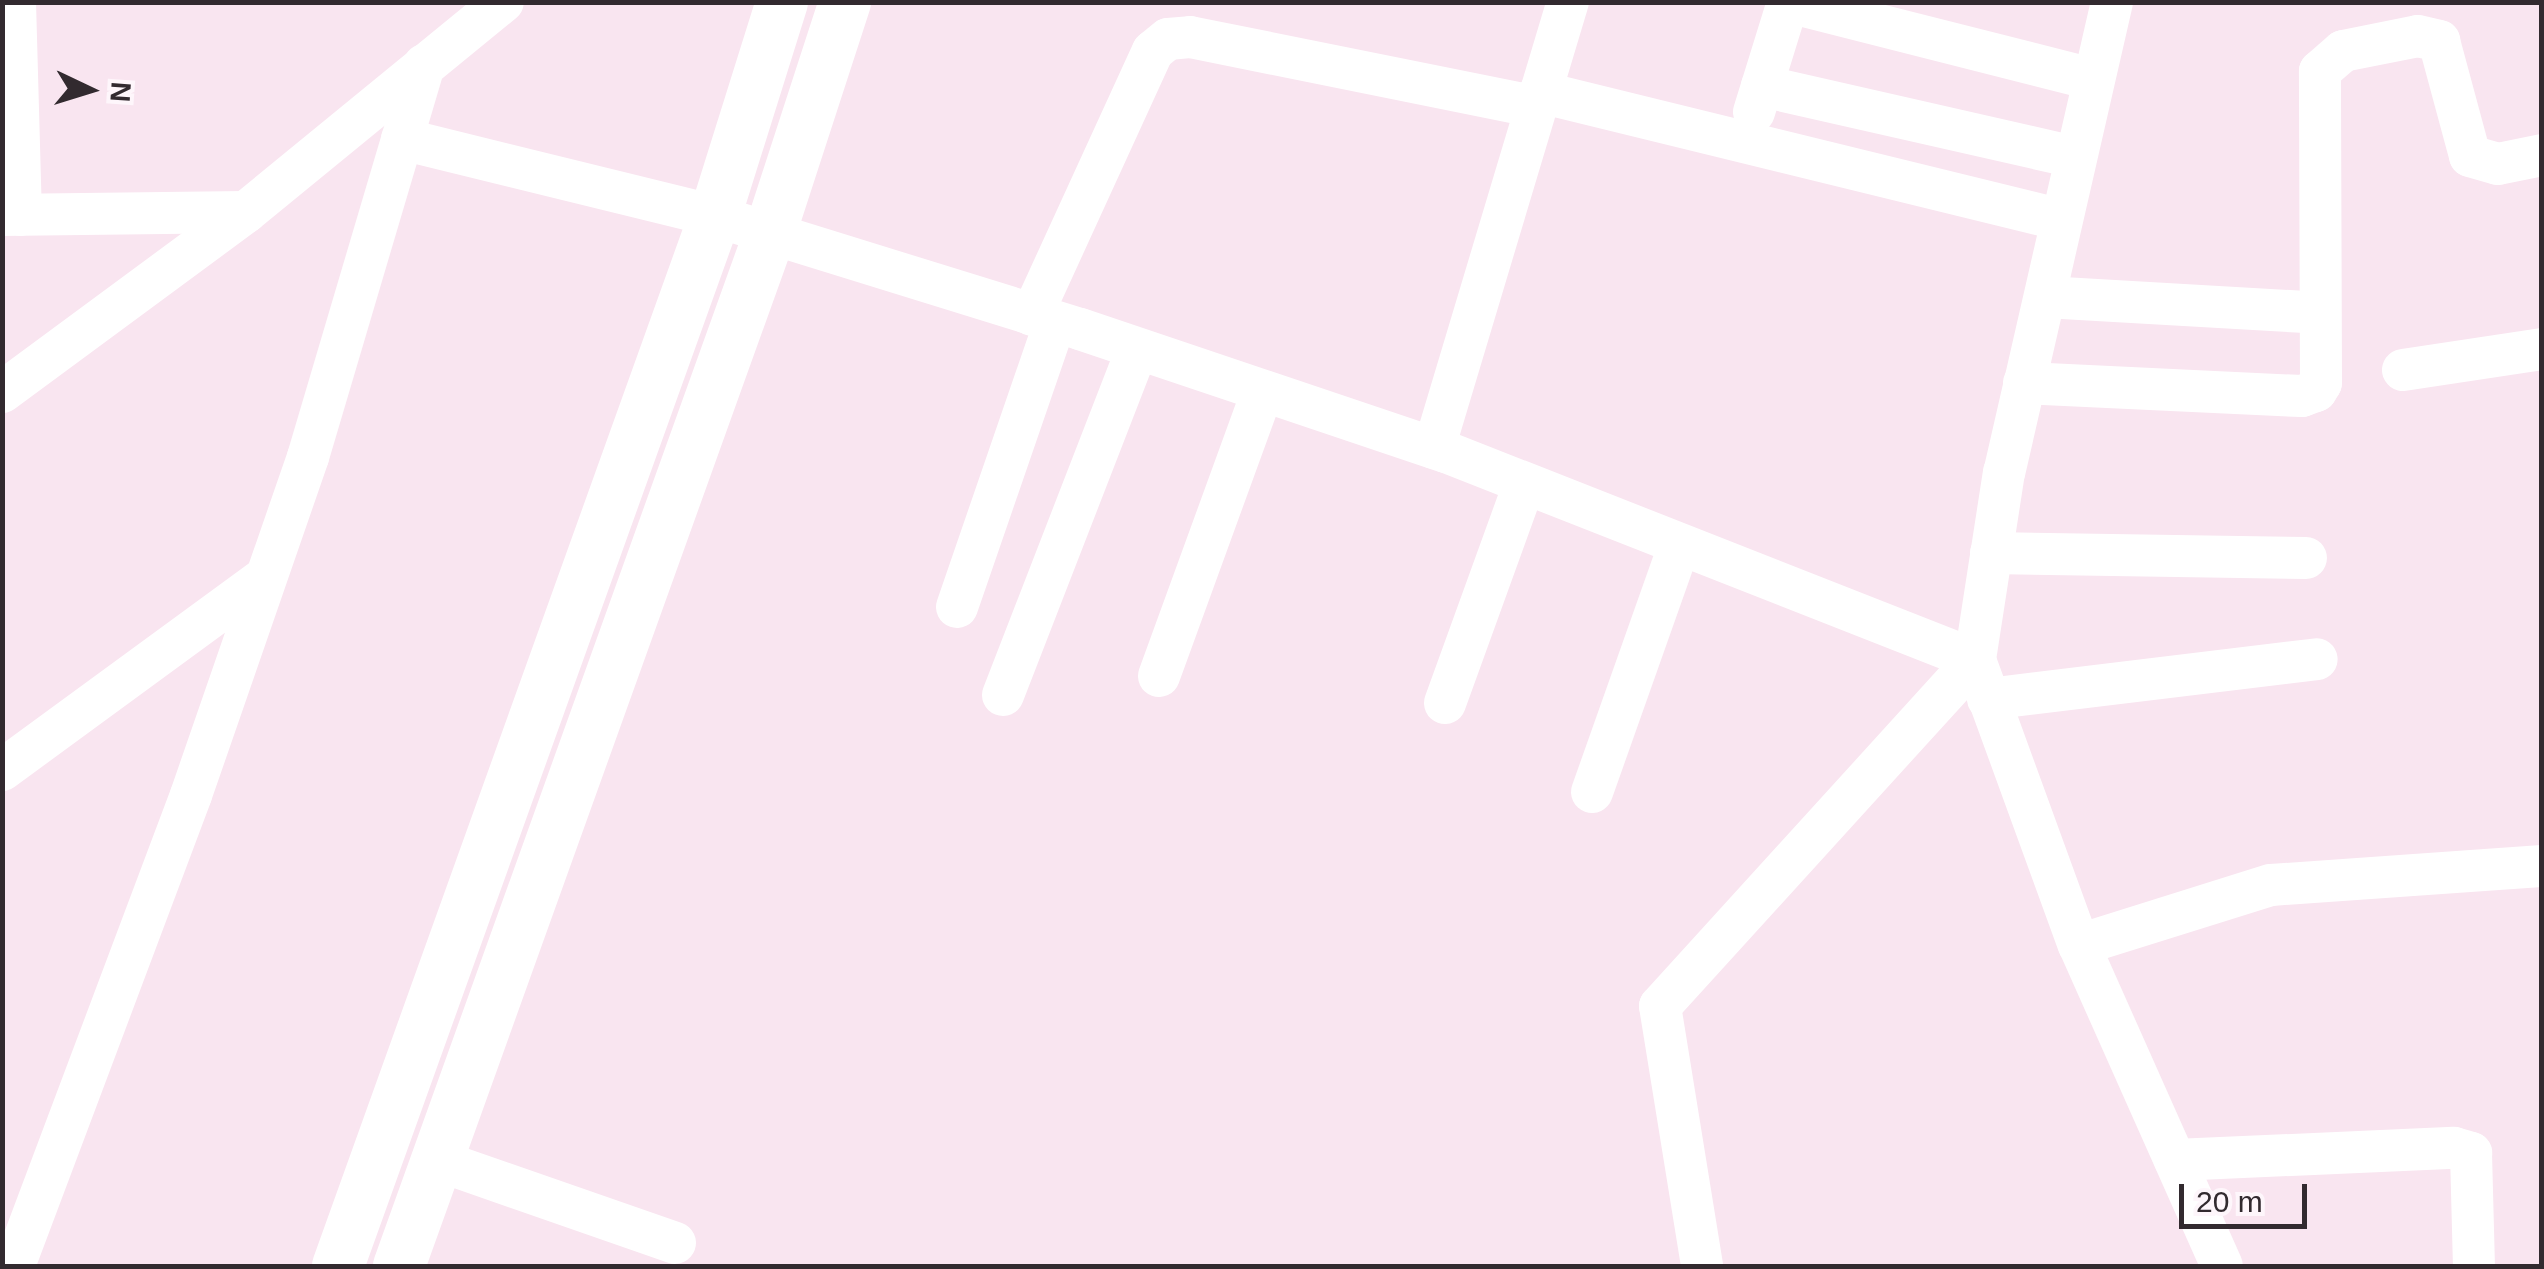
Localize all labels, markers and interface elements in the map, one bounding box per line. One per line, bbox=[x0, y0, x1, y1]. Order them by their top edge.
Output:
north arrow bbox=[40, 40, 140, 140]
text: N bbox=[104, 81, 137, 103]
scale bar bbox=[2184, 1164, 2312, 1226]
text: 20 m bbox=[2196, 1185, 2263, 1218]

